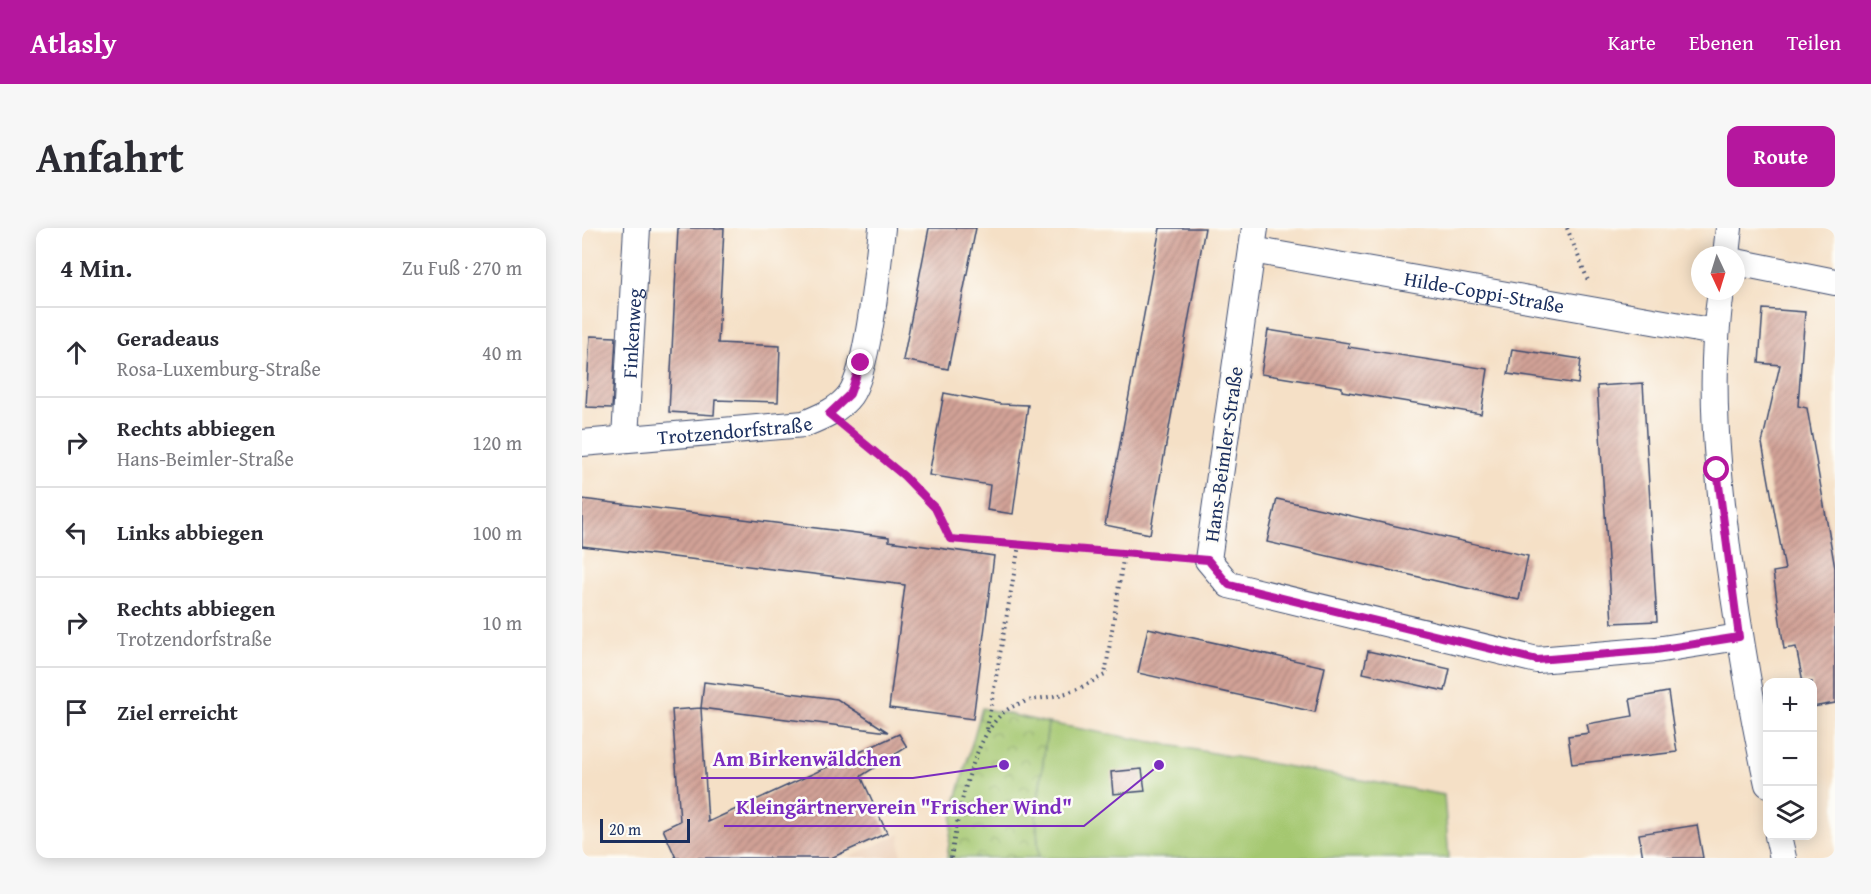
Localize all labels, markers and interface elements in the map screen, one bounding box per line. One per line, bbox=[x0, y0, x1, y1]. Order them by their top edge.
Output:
text: Atlasly bbox=[30, 22, 117, 63]
text: Karte bbox=[1608, 27, 1656, 58]
text: Ebenen bbox=[1689, 27, 1754, 58]
text: Teilen bbox=[1787, 27, 1841, 58]
text: Anfahrt bbox=[36, 126, 184, 187]
button: Route bbox=[1727, 126, 1835, 187]
north arrow bbox=[1691, 246, 1745, 300]
text: 4 Min. bbox=[60, 248, 132, 287]
text: Zu Fuß · 270 m bbox=[402, 253, 522, 282]
street label: Hilde-Coppi-Straße bbox=[1402, 263, 1567, 320]
street label: Finkenweg bbox=[614, 287, 648, 379]
text: Geradeaus bbox=[117, 322, 219, 354]
icon: ahead bbox=[60, 336, 93, 369]
text: 40 m bbox=[482, 338, 522, 367]
route end bbox=[847, 349, 873, 375]
text: Rosa-Luxemburg-Straße bbox=[117, 354, 321, 383]
street label: Hans-Beimler-Straße bbox=[1196, 364, 1250, 544]
street label: Trotzendorfstraße bbox=[656, 408, 817, 451]
text: Rechts abbiegen bbox=[117, 412, 275, 444]
icon: right bbox=[60, 426, 93, 459]
text: 120 m bbox=[472, 428, 522, 457]
text: Hans-Beimler-Straße bbox=[117, 444, 294, 473]
route start bbox=[1703, 456, 1729, 482]
icon: left bbox=[60, 516, 93, 549]
text: Links abbiegen bbox=[117, 516, 263, 548]
text: 100 m bbox=[472, 518, 522, 547]
text: Rechts abbiegen bbox=[117, 592, 275, 624]
icon: right bbox=[60, 606, 93, 639]
text: 10 m bbox=[482, 608, 522, 637]
text: Trotzendorfstraße bbox=[117, 624, 272, 653]
map controls bbox=[1763, 678, 1817, 840]
button: + bbox=[1763, 678, 1817, 732]
icon: arrive bbox=[60, 696, 93, 729]
text: Ziel erreicht bbox=[117, 696, 238, 728]
button: − bbox=[1763, 732, 1817, 786]
callout: Am Birkenwäldchen bbox=[701, 739, 913, 778]
text: Am Birkenwäldchen bbox=[713, 743, 902, 774]
button: layers bbox=[1763, 786, 1817, 840]
callout: Kleingärtnerverein "Frischer Wind" bbox=[724, 787, 1084, 826]
text: Kleingärtnerverein "Frischer Wind" bbox=[736, 791, 1072, 822]
scale bar bbox=[600, 816, 690, 844]
text: 20 m bbox=[609, 817, 641, 841]

